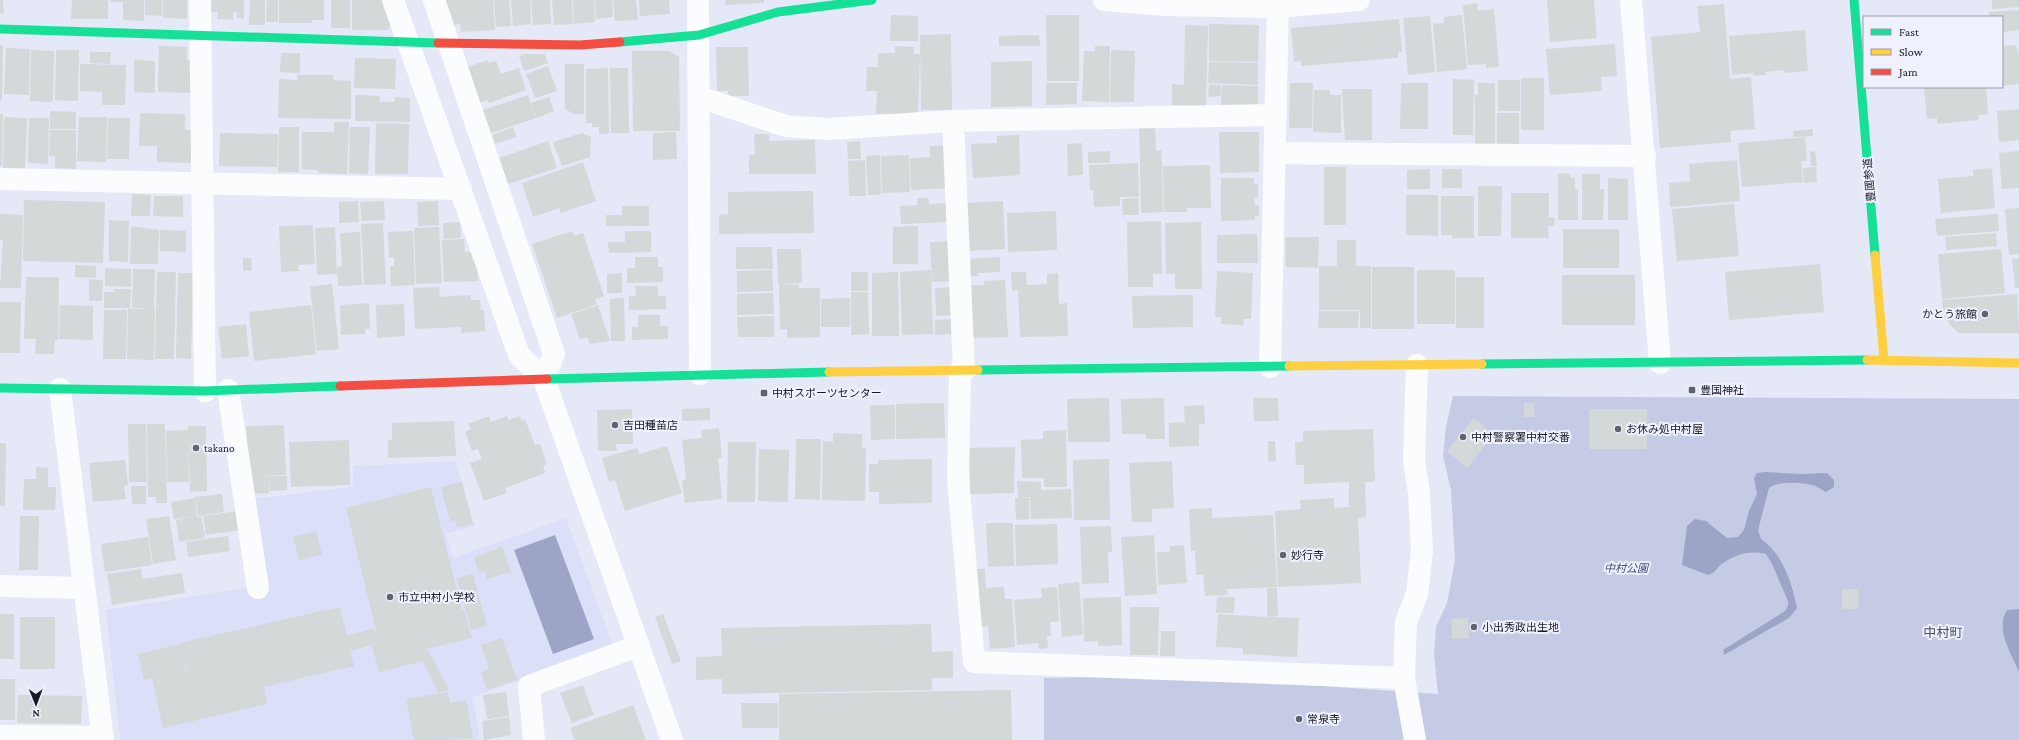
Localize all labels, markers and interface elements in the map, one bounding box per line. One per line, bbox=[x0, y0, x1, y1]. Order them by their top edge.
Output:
legend bbox=[1863, 16, 2003, 88]
text: Fast bbox=[1899, 25, 1920, 39]
text: Slow bbox=[1899, 45, 1923, 59]
text: Jam bbox=[1898, 65, 1918, 79]
street label: 豊國参道 bbox=[1861, 158, 1877, 202]
place label: かとう旅館 bbox=[1922, 308, 1977, 320]
marker: かとう旅館 bbox=[1980, 309, 1990, 319]
place label: 豊国神社 bbox=[1700, 384, 1744, 396]
marker: 豊国神社 bbox=[1687, 385, 1697, 395]
place label: 中村スポーツセンター bbox=[772, 387, 882, 399]
marker: 中村スポーツセンター bbox=[759, 388, 769, 398]
place label: 吉田種苗店 bbox=[623, 419, 678, 431]
marker: 吉田種苗店 bbox=[610, 420, 620, 430]
place label: お休み処中村屋 bbox=[1626, 423, 1703, 435]
marker: お休み処中村屋 bbox=[1613, 424, 1623, 434]
place label: 中村警察署中村交番 bbox=[1471, 431, 1570, 443]
marker: 中村警察署中村交番 bbox=[1458, 432, 1468, 442]
place label: takano bbox=[204, 442, 235, 454]
marker: takano bbox=[191, 443, 201, 453]
place label: 妙行寺 bbox=[1291, 549, 1324, 561]
marker: 妙行寺 bbox=[1278, 550, 1288, 560]
park label: 中村公園 bbox=[1604, 562, 1650, 574]
place label: 市立中村小学校 bbox=[398, 591, 475, 603]
marker: 市立中村小学校 bbox=[385, 592, 395, 602]
place label: 小出秀政出生地 bbox=[1482, 621, 1559, 633]
marker: 小出秀政出生地 bbox=[1469, 622, 1479, 632]
district label: 中村町 bbox=[1923, 625, 1963, 640]
north arrow bbox=[16, 684, 56, 724]
text: N bbox=[32, 708, 40, 720]
place label: 常泉寺 bbox=[1307, 713, 1340, 725]
marker: 常泉寺 bbox=[1294, 714, 1304, 724]

